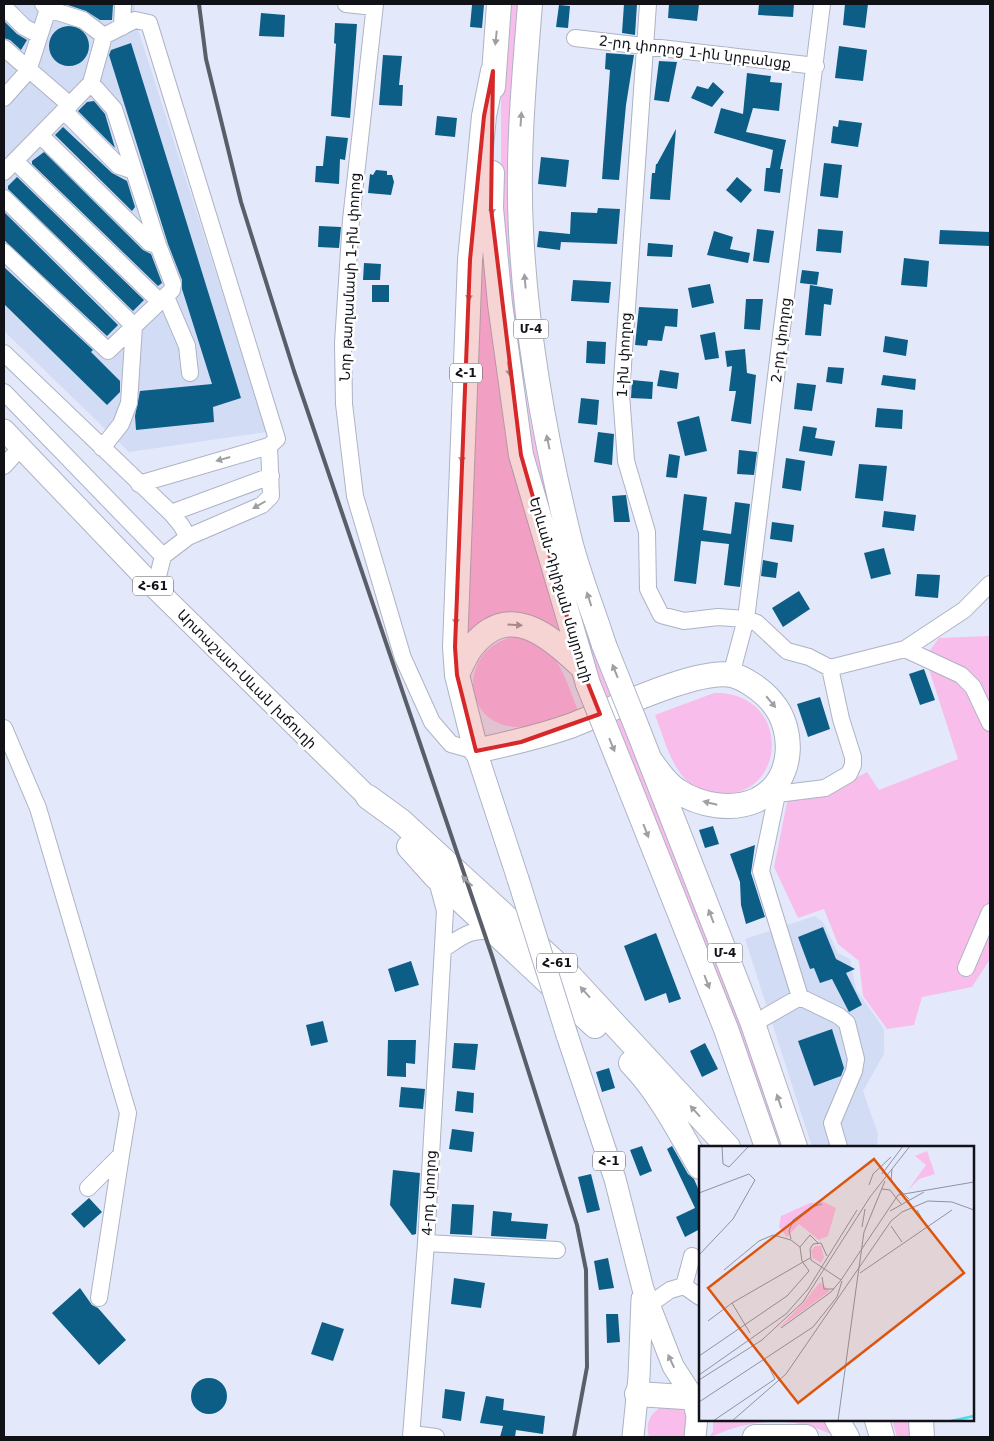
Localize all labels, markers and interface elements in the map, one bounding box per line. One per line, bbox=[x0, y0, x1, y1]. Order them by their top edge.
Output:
one-way arrow bbox=[492, 30, 500, 46]
street label: 2-րդ փողոց 1-ին նրբանցք bbox=[598, 32, 792, 72]
one-way arrow bbox=[518, 111, 526, 127]
street label: Նոր թաղամասի 1-ին փողոց bbox=[337, 172, 363, 382]
one-way arrow bbox=[488, 200, 496, 216]
one-way arrow bbox=[521, 273, 529, 289]
one-way arrow bbox=[464, 286, 472, 302]
street label: 2-րդ փողոց bbox=[768, 296, 794, 384]
street label: 1-ին փողոց bbox=[614, 312, 634, 398]
road number: Մ-4 bbox=[514, 320, 548, 338]
one-way arrow bbox=[505, 361, 513, 377]
road number: Հ-1 bbox=[450, 363, 482, 382]
one-way arrow bbox=[544, 434, 552, 450]
one-way arrow bbox=[458, 448, 466, 464]
one-way arrow bbox=[215, 456, 230, 464]
street label: Երևան-Դիլիջան մայրուղի bbox=[527, 495, 595, 685]
one-way arrow bbox=[252, 501, 266, 510]
road number: Հ-61 bbox=[133, 576, 173, 596]
one-way arrow bbox=[585, 591, 593, 606]
street label: Արտաշատ-Սևան խճուղի bbox=[174, 606, 320, 752]
one-way arrow bbox=[451, 611, 459, 627]
one-way arrow bbox=[507, 621, 523, 629]
one-way arrow bbox=[611, 663, 619, 678]
one-way arrow bbox=[766, 695, 777, 708]
one-way arrow bbox=[609, 738, 617, 752]
one-way arrow bbox=[702, 799, 717, 807]
one-way arrow bbox=[642, 824, 650, 839]
one-way arrow bbox=[460, 875, 473, 886]
one-way arrow bbox=[707, 908, 715, 923]
road number: Մ-4 bbox=[708, 944, 742, 962]
road number: Հ-61 bbox=[537, 954, 577, 972]
one-way arrow bbox=[703, 975, 711, 990]
one-way arrow bbox=[579, 986, 590, 999]
one-way arrow bbox=[775, 1093, 783, 1108]
one-way arrow bbox=[689, 1106, 701, 1118]
inset map bbox=[699, 1146, 974, 1421]
street label: 4-րդ փողոց bbox=[419, 1150, 439, 1236]
road number: Հ-1 bbox=[593, 1152, 625, 1170]
one-way arrow bbox=[666, 1354, 674, 1368]

